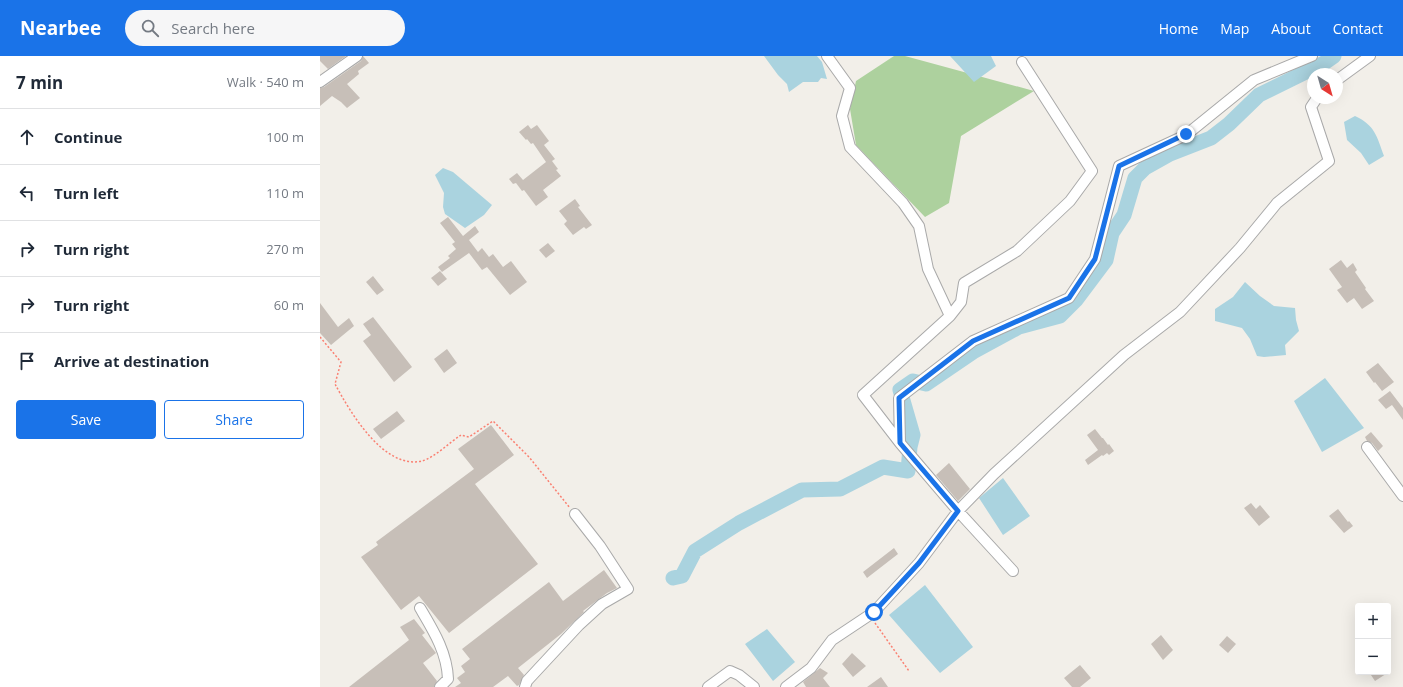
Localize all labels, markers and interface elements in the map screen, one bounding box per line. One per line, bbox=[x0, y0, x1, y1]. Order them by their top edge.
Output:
search box bbox=[125, 10, 405, 46]
text: Nearbee bbox=[20, 15, 101, 41]
icon: search bbox=[139, 17, 161, 39]
text: Search here bbox=[171, 18, 255, 38]
text: Home bbox=[1159, 19, 1198, 38]
text: Map bbox=[1220, 19, 1249, 38]
text: About bbox=[1271, 19, 1311, 38]
text: Contact bbox=[1333, 19, 1383, 38]
north arrow bbox=[1307, 68, 1343, 104]
text: 7 min bbox=[16, 71, 63, 94]
text: Walk · 540 m bbox=[227, 73, 304, 91]
route end bbox=[1177, 125, 1195, 143]
icon: ahead bbox=[16, 126, 38, 148]
text: Continue bbox=[54, 127, 122, 147]
text: 100 m bbox=[266, 128, 304, 146]
icon: left bbox=[16, 182, 38, 204]
text: Turn left bbox=[54, 183, 119, 203]
text: 110 m bbox=[266, 184, 304, 202]
icon: right bbox=[16, 238, 38, 260]
text: Turn right bbox=[54, 239, 129, 259]
text: 270 m bbox=[266, 240, 304, 258]
icon: right bbox=[16, 294, 38, 316]
text: Turn right bbox=[54, 295, 129, 315]
text: 60 m bbox=[274, 296, 304, 314]
icon: arrive bbox=[16, 350, 38, 372]
text: Arrive at destination bbox=[54, 351, 209, 371]
button: Save bbox=[16, 400, 156, 439]
button: Share bbox=[164, 400, 304, 439]
route start bbox=[865, 603, 883, 621]
map controls bbox=[1355, 603, 1391, 675]
button: + bbox=[1355, 603, 1391, 639]
button: − bbox=[1355, 639, 1391, 675]

